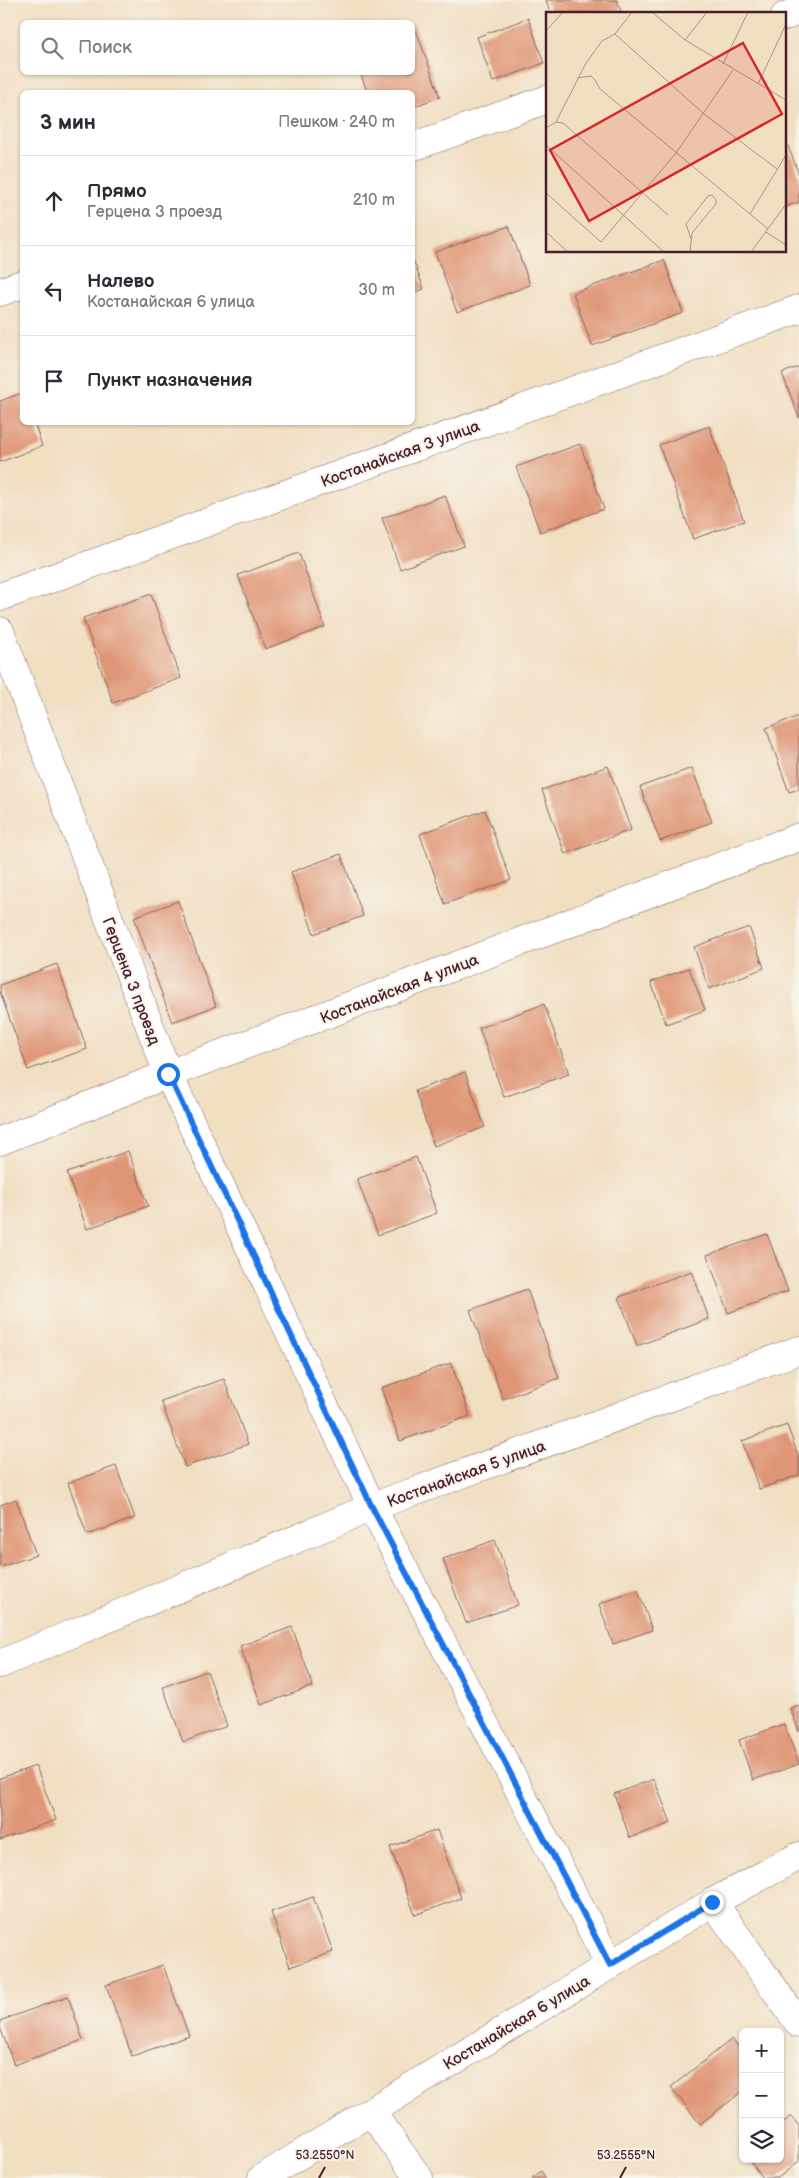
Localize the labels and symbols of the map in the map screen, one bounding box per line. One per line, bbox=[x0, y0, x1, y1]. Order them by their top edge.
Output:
inset map bbox=[546, 12, 786, 252]
street label: Костанайская 3 улица bbox=[318, 417, 483, 492]
street label: Герцена 3 проезд bbox=[98, 915, 164, 1048]
street label: Костанайская 4 улица bbox=[318, 950, 482, 1028]
route start bbox=[157, 1063, 180, 1086]
street label: Костанайская 5 улица bbox=[385, 1437, 549, 1512]
route end bbox=[701, 1891, 724, 1914]
street label: Костанайская 6 улица bbox=[440, 1972, 594, 2075]
text: 53.2550°N bbox=[295, 2148, 355, 2163]
text: 53.2555°N bbox=[597, 2148, 655, 2163]

